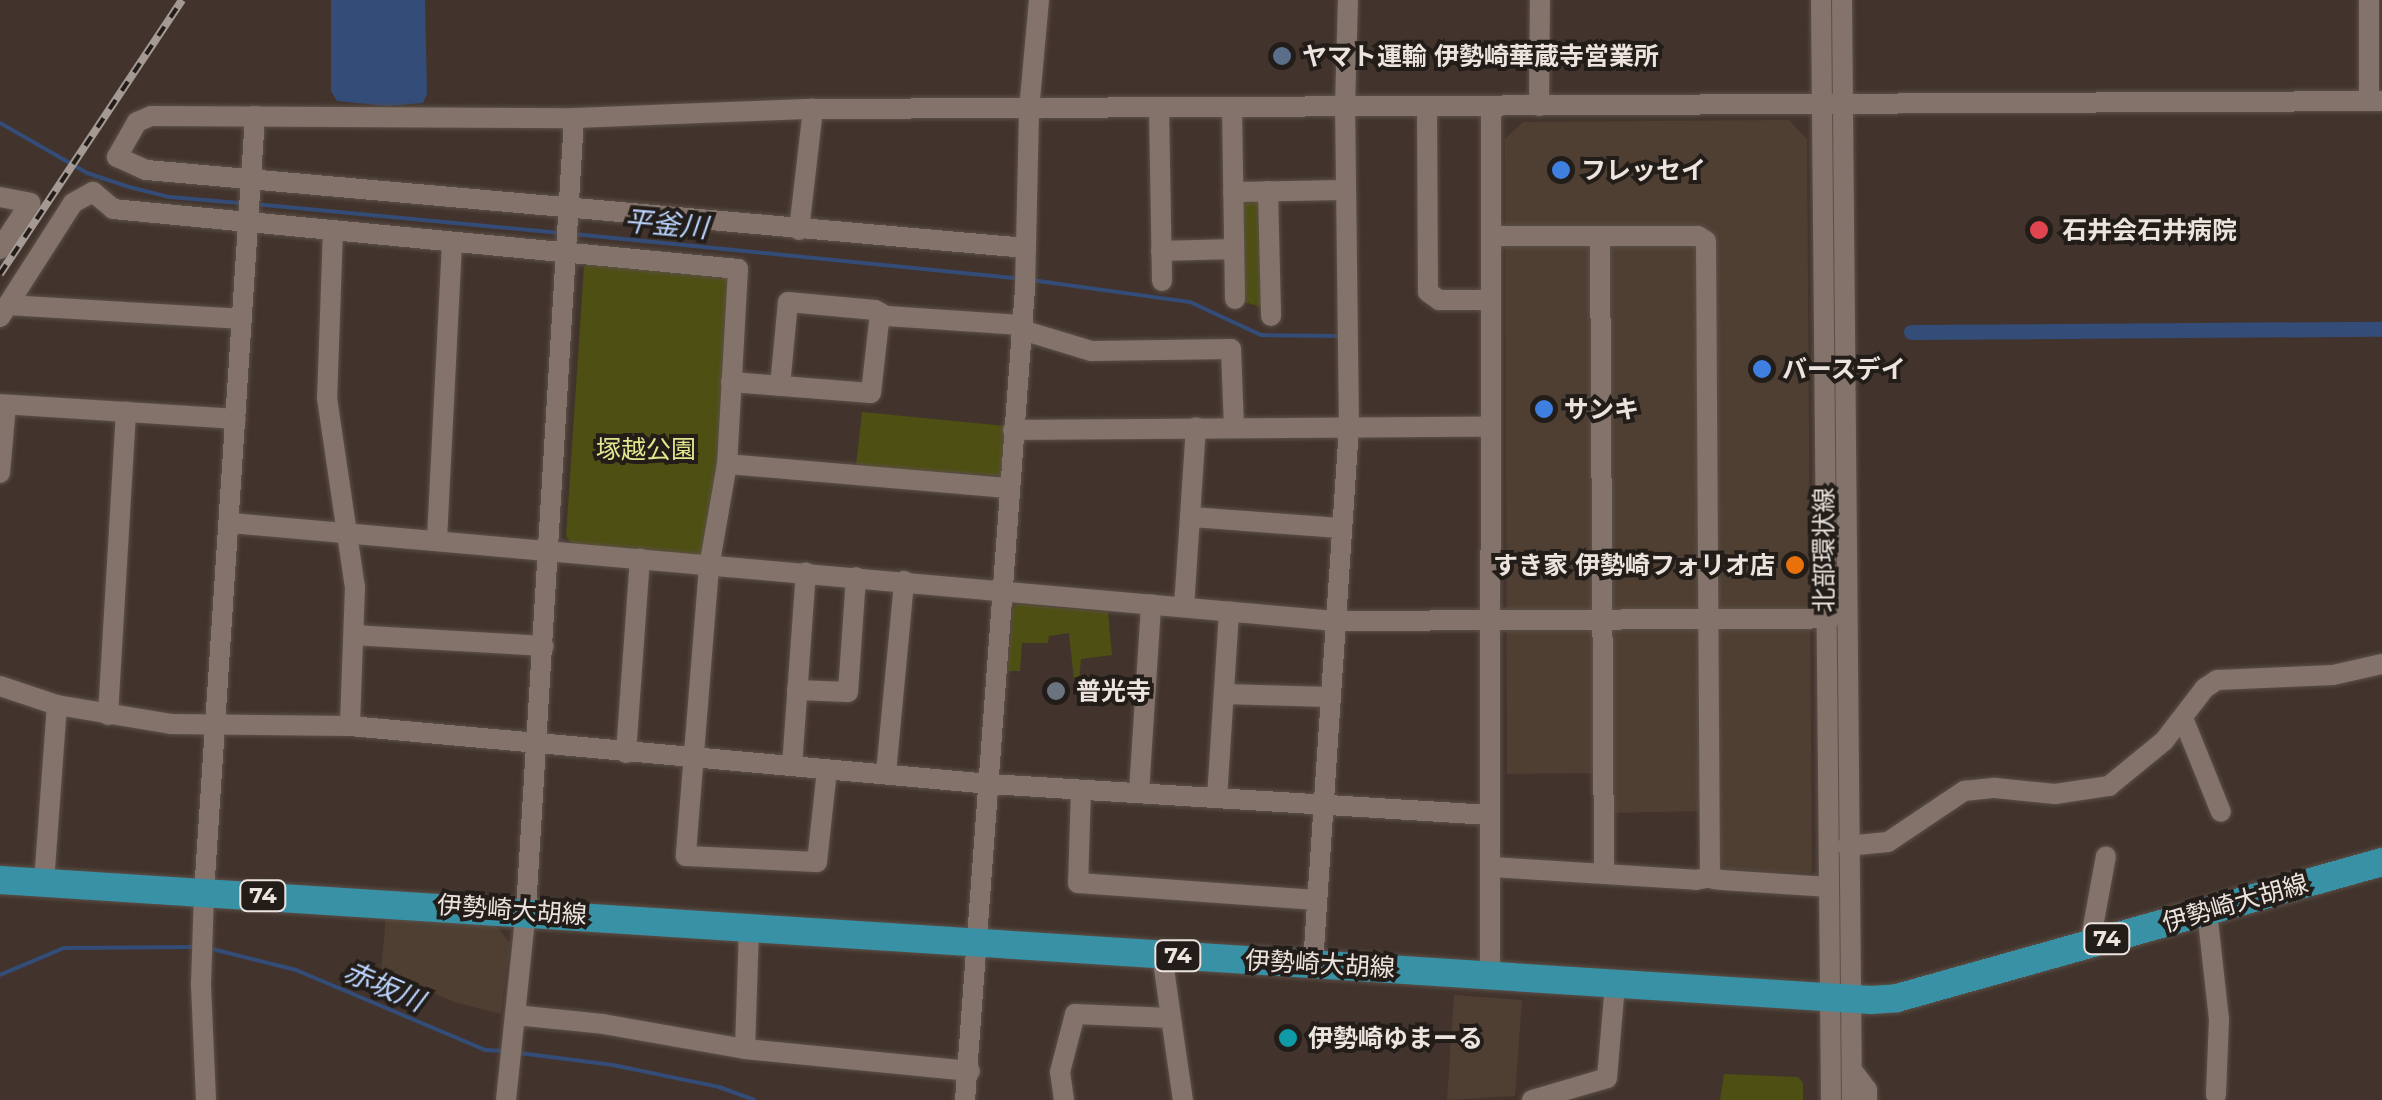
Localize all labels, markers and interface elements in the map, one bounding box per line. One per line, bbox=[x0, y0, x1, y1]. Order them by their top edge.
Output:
place label: ヤマト運輸 伊勢崎華蔵寺営業所 bbox=[1302, 41, 1659, 71]
marker: ヤマト運輸 伊勢崎華蔵寺営業所 bbox=[1271, 45, 1293, 67]
place label: フレッセイ bbox=[1581, 155, 1706, 185]
marker: フレッセイ bbox=[1550, 159, 1572, 181]
water label: 平釜川 bbox=[623, 204, 709, 244]
place label: 石井会石井病院 bbox=[2062, 215, 2237, 245]
marker: 石井会石井病院 bbox=[2026, 217, 2052, 243]
place label: バースデイ bbox=[1782, 354, 1907, 384]
marker: バースデイ bbox=[1751, 358, 1773, 380]
place label: サンキ bbox=[1564, 394, 1639, 424]
marker: サンキ bbox=[1533, 398, 1555, 420]
park label: 塚越公園 bbox=[596, 434, 696, 464]
street label: 北部環状線 bbox=[1809, 488, 1839, 612]
place label: すき家 伊勢崎フォリオ店 bbox=[1493, 550, 1775, 580]
marker: すき家 伊勢崎フォリオ店 bbox=[1784, 554, 1806, 576]
place label: 普光寺 bbox=[1076, 676, 1151, 706]
marker: 普光寺 bbox=[1045, 680, 1067, 702]
street label: 伊勢崎大胡線 bbox=[2159, 868, 2311, 938]
road number: 74 bbox=[238, 879, 288, 913]
street label: 伊勢崎大胡線 bbox=[436, 890, 588, 930]
road number: 74 bbox=[2082, 922, 2132, 956]
road number: 74 bbox=[1153, 939, 1203, 973]
street label: 伊勢崎大胡線 bbox=[1244, 945, 1396, 983]
water label: 赤坂川 bbox=[339, 954, 429, 1018]
place label: 伊勢崎ゆまーる bbox=[1308, 1023, 1483, 1053]
marker: 伊勢崎ゆまーる bbox=[1277, 1027, 1299, 1049]

